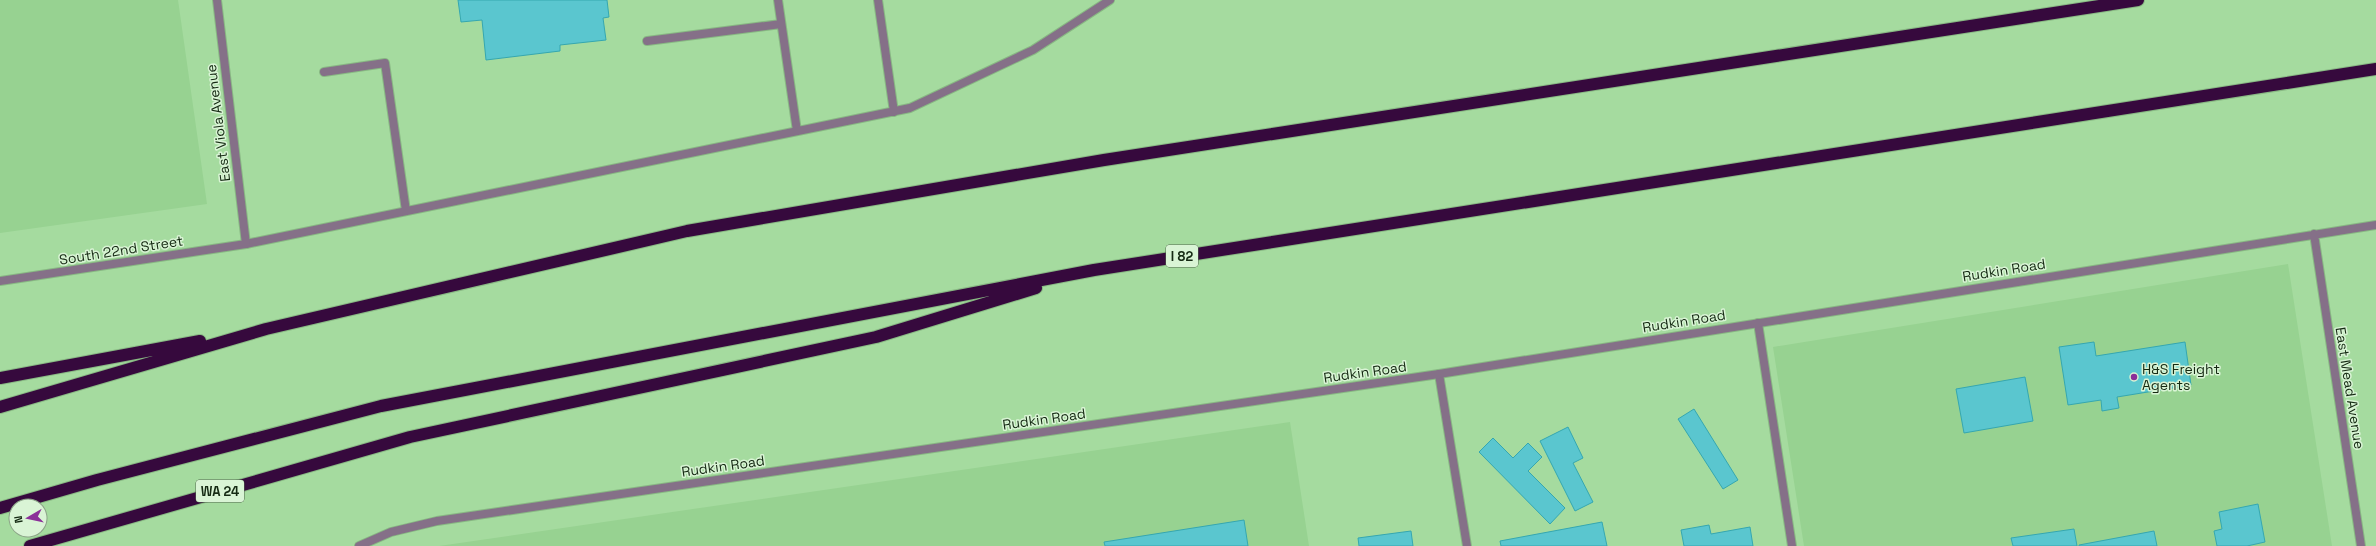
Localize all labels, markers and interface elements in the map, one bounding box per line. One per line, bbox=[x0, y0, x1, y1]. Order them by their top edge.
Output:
street label: East Viola Avenue bbox=[202, 63, 234, 183]
street label: South 22nd Street bbox=[58, 231, 184, 269]
road number: I 82 bbox=[1166, 245, 1198, 267]
street label: Rudkin Road bbox=[1961, 255, 2047, 285]
street label: Rudkin Road bbox=[1641, 306, 1727, 336]
street label: East Mead Avenue bbox=[2331, 326, 2369, 450]
street label: Rudkin Road bbox=[1322, 357, 1408, 387]
place label: H&S Freight Agents bbox=[2142, 360, 2220, 394]
marker: H&S Freight Agents bbox=[2129, 372, 2139, 382]
street label: Rudkin Road bbox=[1001, 404, 1087, 434]
street label: Rudkin Road bbox=[680, 451, 766, 481]
road number: WA 24 bbox=[196, 480, 244, 502]
north arrow bbox=[8, 498, 48, 538]
text: N bbox=[11, 515, 26, 524]

